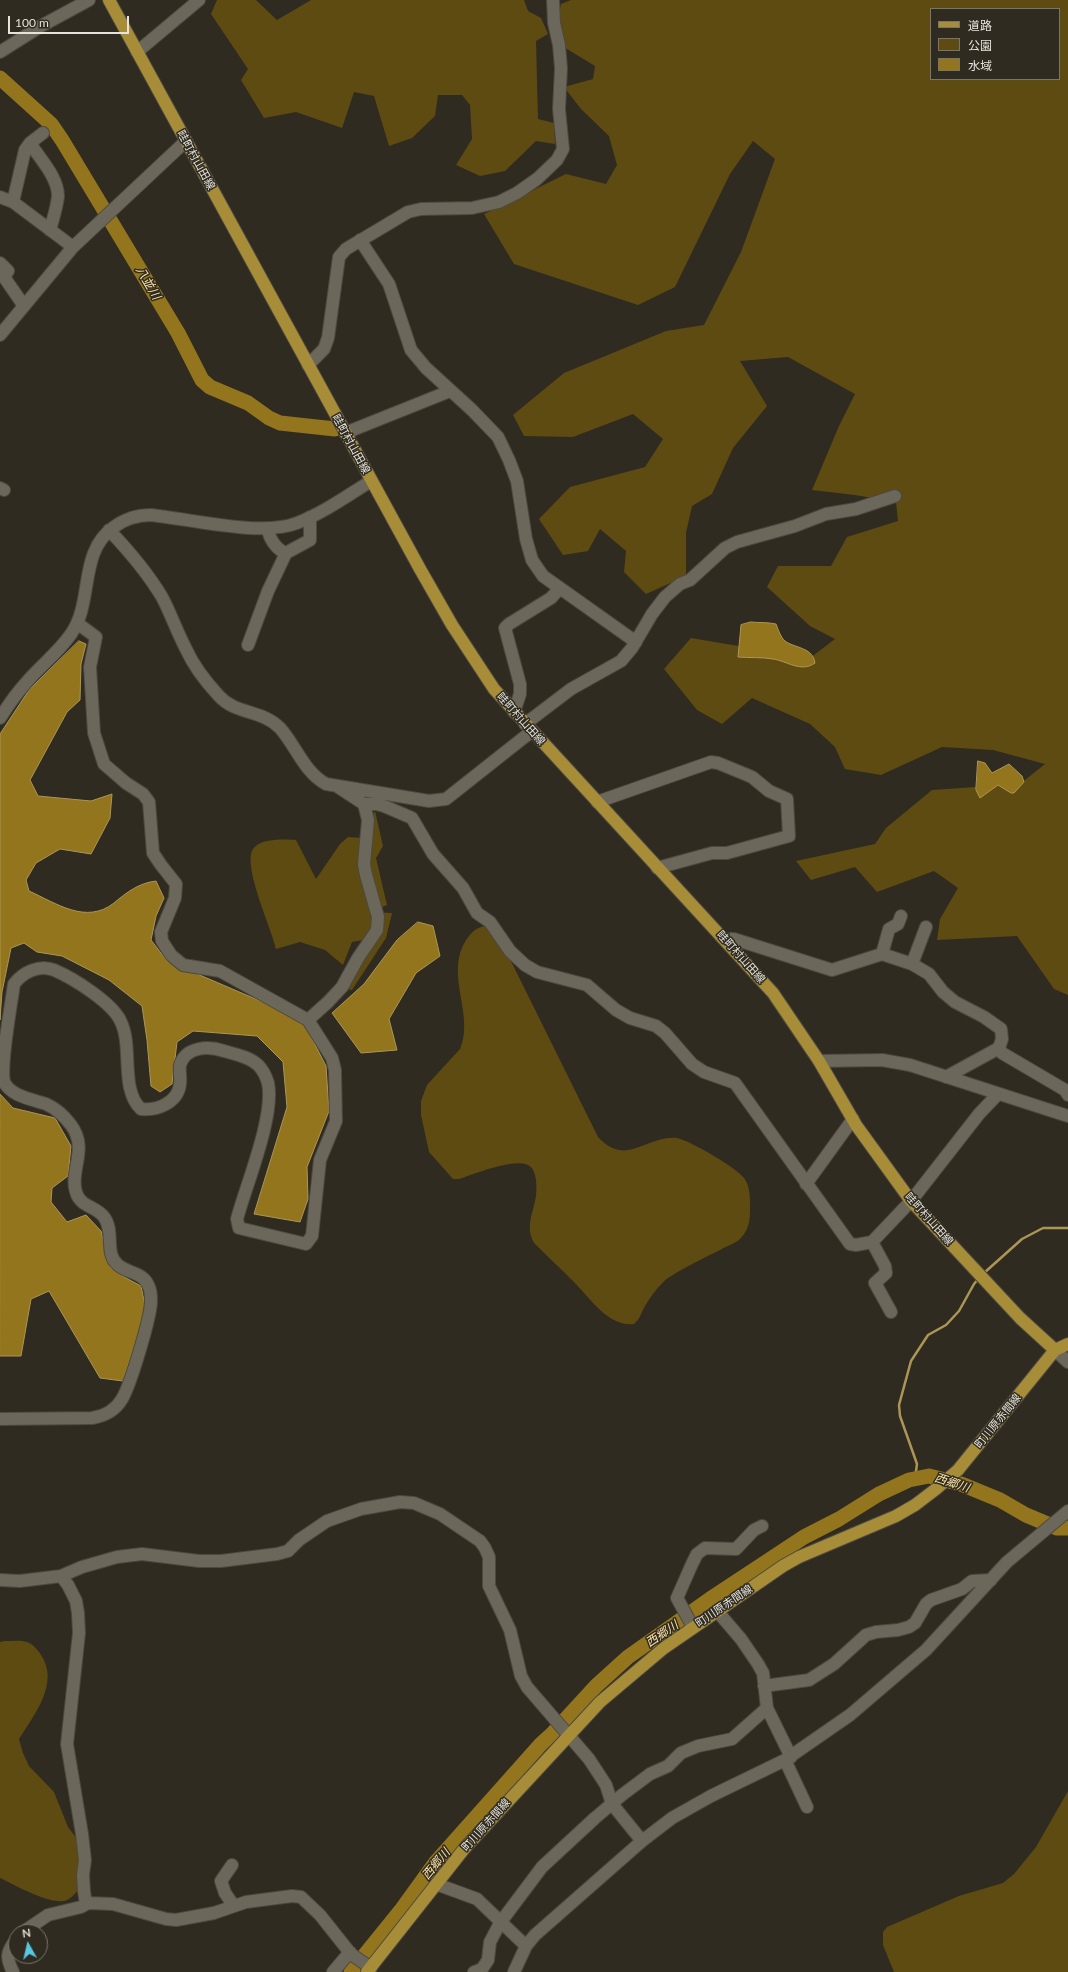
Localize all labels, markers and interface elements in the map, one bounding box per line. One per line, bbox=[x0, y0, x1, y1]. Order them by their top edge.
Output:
scale bar bbox=[10, 8, 131, 34]
legend bbox=[930, 8, 1060, 80]
text: 100 m bbox=[15, 15, 49, 30]
text: 道路 bbox=[968, 18, 992, 33]
text: 公園 bbox=[968, 38, 992, 53]
text: 水域 bbox=[968, 58, 992, 73]
street label: 畦町村山田線 bbox=[174, 128, 218, 192]
water label: 八並川 bbox=[133, 264, 163, 302]
street label: 畦町村山田線 bbox=[329, 412, 373, 476]
street label: 畦町村山田線 bbox=[494, 690, 548, 748]
street label: 畦町村山田線 bbox=[714, 928, 768, 986]
street label: 畦町村山田線 bbox=[902, 1190, 956, 1248]
street label: 町川原赤間線 bbox=[972, 1391, 1024, 1451]
water label: 西郷川 bbox=[933, 1471, 971, 1495]
street label: 町川原赤間線 bbox=[693, 1582, 755, 1630]
water label: 西郷川 bbox=[643, 1618, 681, 1650]
street label: 町川原赤間線 bbox=[459, 1796, 513, 1854]
water label: 西郷川 bbox=[419, 1846, 453, 1882]
north arrow bbox=[8, 1924, 48, 1964]
text: N bbox=[21, 1926, 31, 1940]

